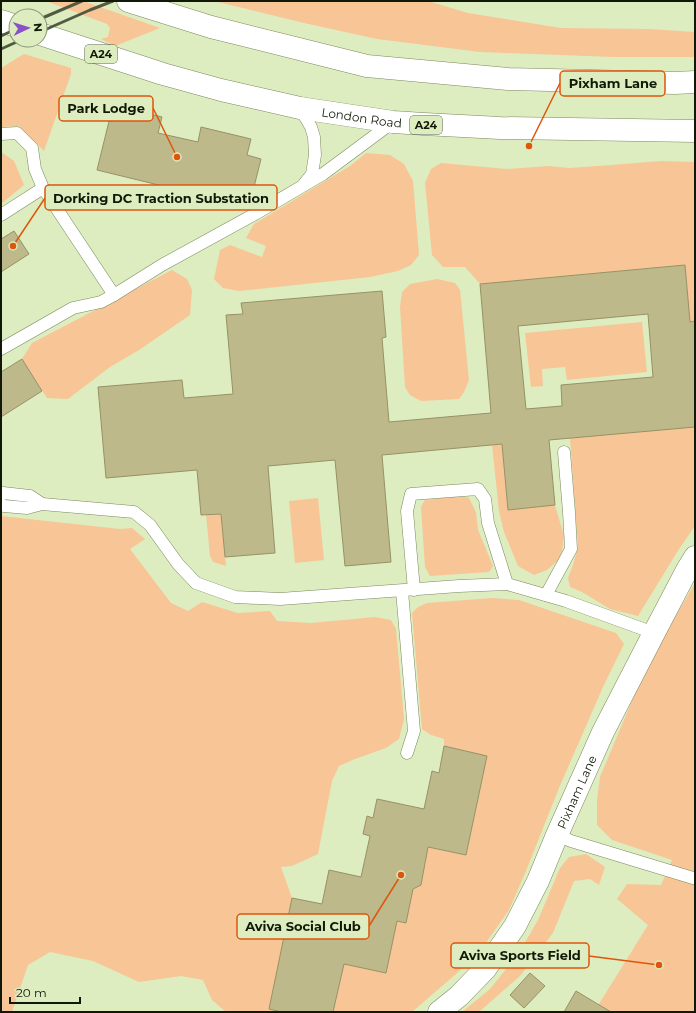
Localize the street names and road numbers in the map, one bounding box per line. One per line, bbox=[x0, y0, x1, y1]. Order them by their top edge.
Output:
road number: A24 bbox=[85, 45, 117, 63]
street label: London Road bbox=[321, 104, 402, 130]
road number: A24 bbox=[410, 116, 442, 134]
street label: Pixham Lane bbox=[553, 753, 599, 831]

